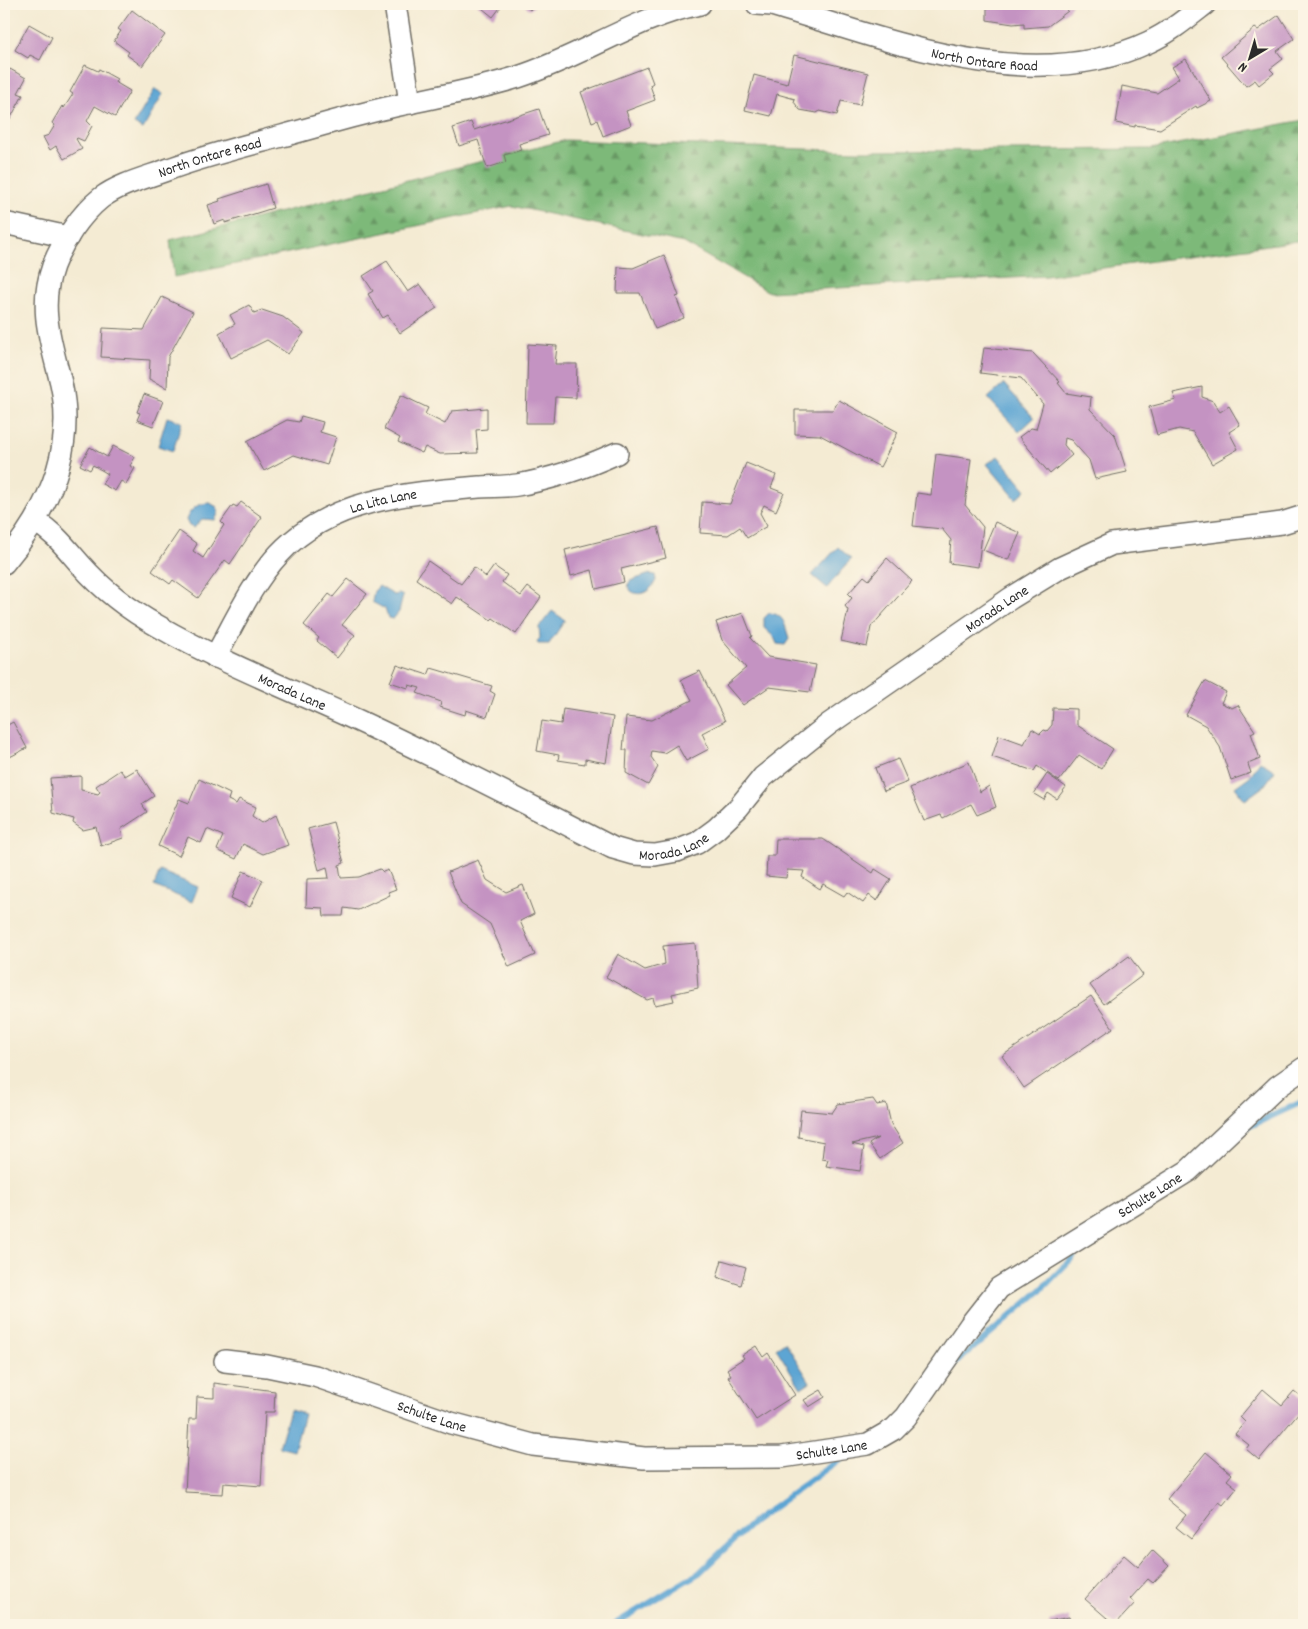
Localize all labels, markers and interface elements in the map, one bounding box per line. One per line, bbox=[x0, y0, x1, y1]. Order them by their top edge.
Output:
north arrow bbox=[1226, 32, 1276, 82]
street label: North Ontare Road bbox=[929, 43, 1038, 78]
text: N bbox=[1234, 57, 1252, 77]
street label: North Ontare Road bbox=[156, 133, 264, 185]
street label: La Lita Lane bbox=[347, 484, 419, 521]
street label: Morada Lane bbox=[962, 580, 1034, 639]
street label: Morada Lane bbox=[254, 668, 329, 718]
street label: Morada Lane bbox=[638, 828, 715, 868]
street label: Schulte Lane bbox=[1114, 1168, 1187, 1225]
street label: Schulte Lane bbox=[394, 1396, 469, 1440]
street label: Schulte Lane bbox=[795, 1435, 869, 1468]

